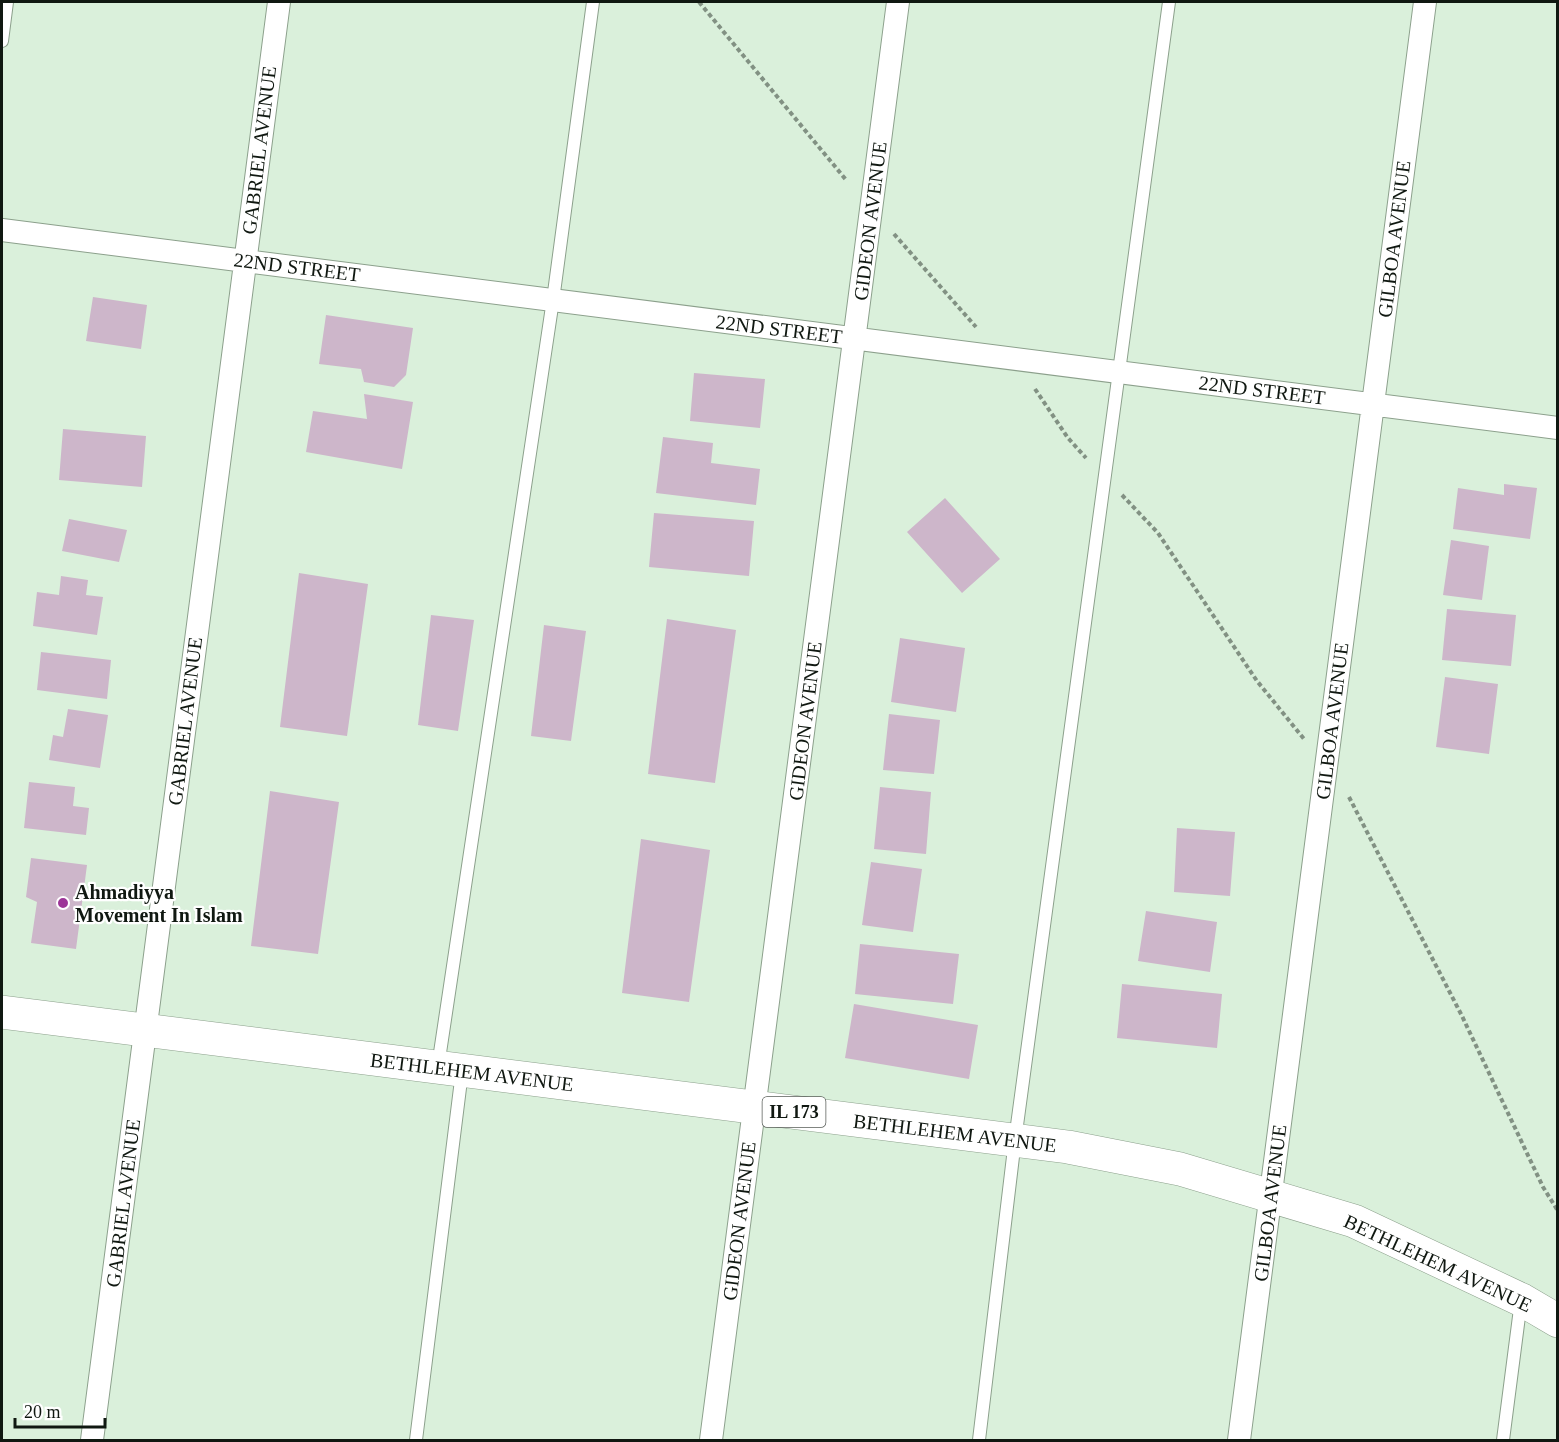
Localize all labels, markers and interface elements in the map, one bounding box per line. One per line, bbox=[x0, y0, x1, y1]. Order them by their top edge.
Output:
street label: GABRIEL AVENUE bbox=[238, 65, 280, 235]
street label: GIDEON AVENUE bbox=[849, 140, 891, 302]
street label: GILBOA AVENUE bbox=[1373, 159, 1415, 319]
street label: 22ND STREET bbox=[233, 248, 361, 286]
street label: 22ND STREET bbox=[715, 310, 843, 348]
street label: 22ND STREET bbox=[1198, 371, 1326, 409]
street label: GABRIEL AVENUE bbox=[164, 636, 206, 806]
street label: GIDEON AVENUE bbox=[784, 640, 826, 802]
street label: GILBOA AVENUE bbox=[1311, 641, 1353, 801]
place label: Ahmadiyya Movement In Islam bbox=[75, 881, 243, 926]
marker: Ahmadiyya Movement In Islam bbox=[56, 896, 70, 910]
street label: BETHLEHEM AVENUE bbox=[369, 1049, 575, 1095]
road number: IL 173 bbox=[762, 1097, 826, 1127]
street label: BETHLEHEM AVENUE bbox=[852, 1110, 1058, 1156]
street label: GABRIEL AVENUE bbox=[102, 1118, 144, 1288]
street label: GILBOA AVENUE bbox=[1249, 1123, 1291, 1283]
street label: GIDEON AVENUE bbox=[718, 1140, 760, 1302]
street label: BETHLEHEM AVENUE bbox=[1341, 1210, 1535, 1316]
scale bar bbox=[15, 1391, 105, 1429]
text: 20 m bbox=[24, 1402, 61, 1422]

